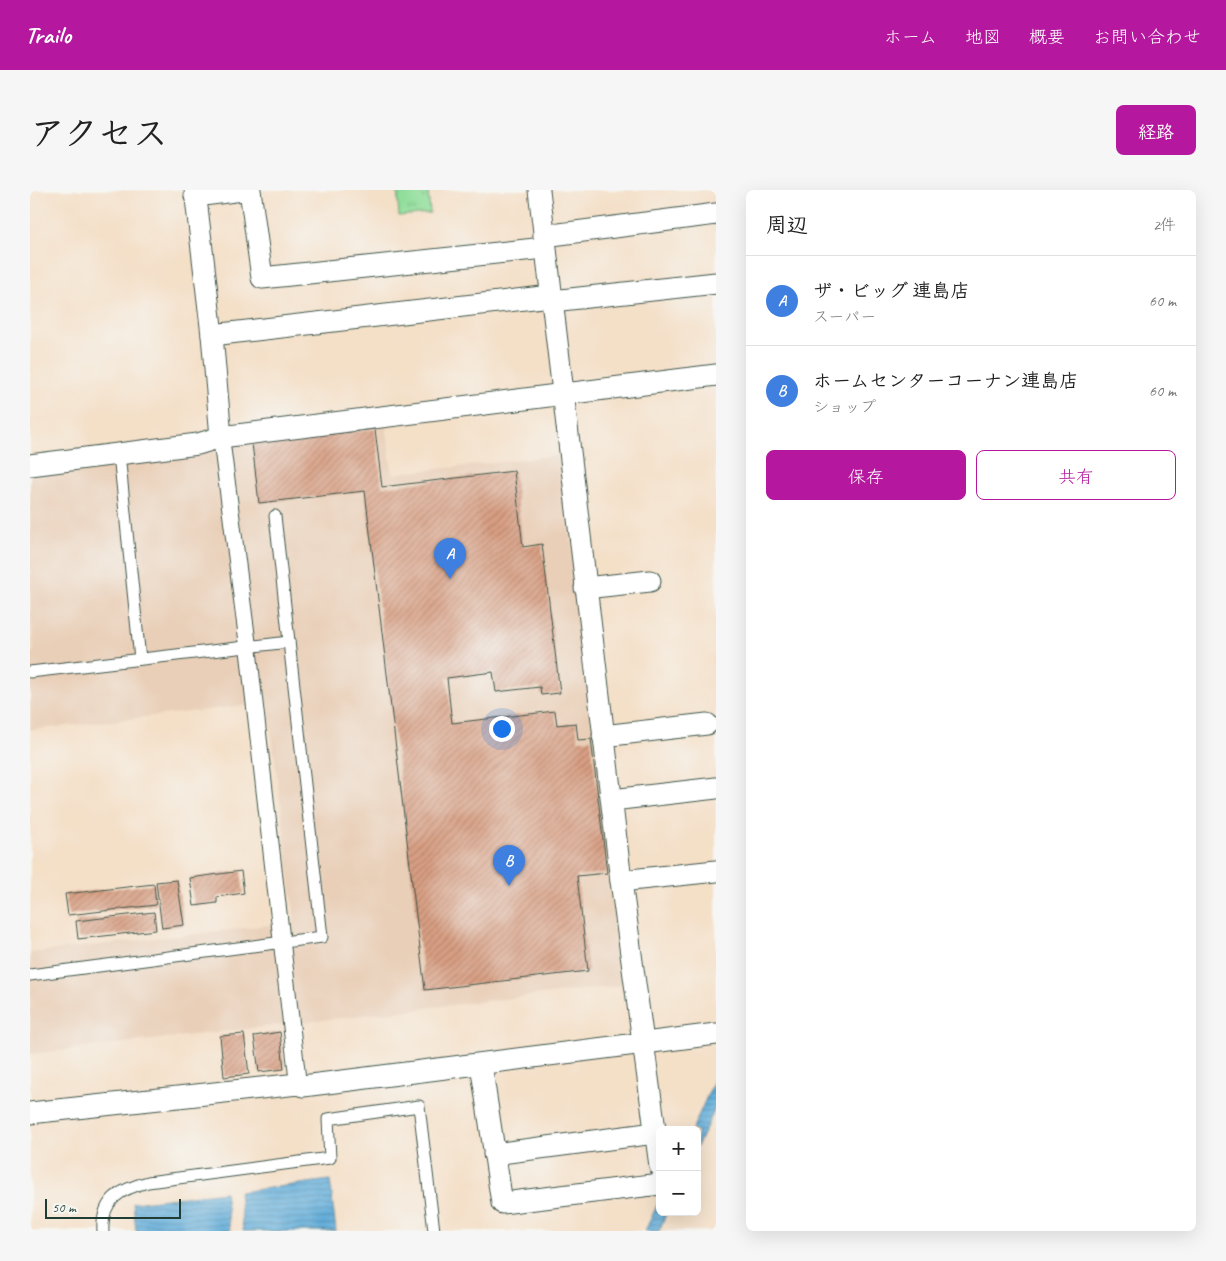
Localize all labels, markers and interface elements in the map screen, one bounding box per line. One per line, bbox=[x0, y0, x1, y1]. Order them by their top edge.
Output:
text: Trailo bbox=[25, 20, 71, 50]
text: ホーム bbox=[884, 26, 937, 48]
text: 地図 bbox=[965, 26, 1001, 48]
text: 概要 bbox=[1029, 26, 1065, 48]
text: お問い合わせ bbox=[1093, 26, 1201, 48]
button: 経路 bbox=[1116, 105, 1196, 155]
text: アクセス bbox=[30, 111, 168, 156]
text: 周辺 bbox=[766, 212, 808, 238]
text: 2件 bbox=[1153, 215, 1176, 235]
text: ザ・ビッグ 連島店 bbox=[813, 279, 970, 303]
text: A bbox=[778, 291, 786, 311]
text: 60 m bbox=[1149, 291, 1176, 311]
text: スーパー bbox=[813, 307, 876, 327]
text: ホームセンターコーナン連島店 bbox=[813, 369, 1078, 393]
text: B bbox=[778, 381, 786, 401]
text: 60 m bbox=[1149, 381, 1176, 401]
text: ショップ bbox=[813, 397, 876, 417]
button: 保存 bbox=[766, 450, 966, 500]
button: 共有 bbox=[976, 450, 1176, 500]
pin: A bbox=[434, 538, 466, 579]
your location bbox=[489, 716, 515, 742]
pin: B bbox=[493, 845, 525, 886]
map controls bbox=[656, 1126, 701, 1216]
button: + bbox=[656, 1126, 701, 1171]
button: − bbox=[656, 1171, 701, 1216]
scale bar bbox=[45, 1196, 181, 1219]
text: 50 m bbox=[52, 1199, 76, 1216]

